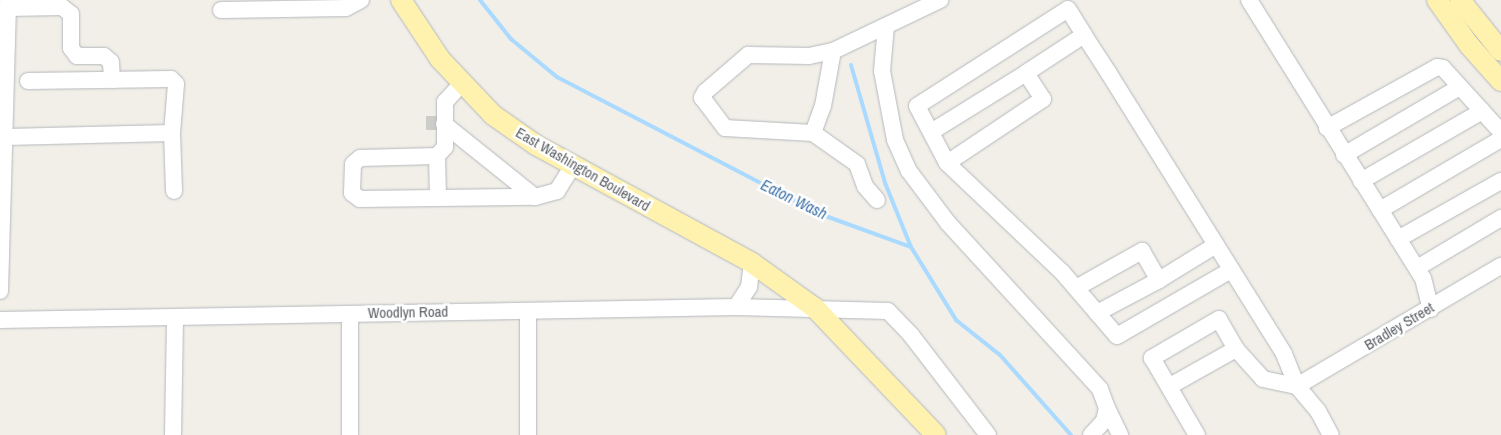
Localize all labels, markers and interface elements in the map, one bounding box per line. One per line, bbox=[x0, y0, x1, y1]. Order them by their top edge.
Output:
street label: East Washington Boulevard bbox=[513, 123, 653, 215]
water label: Eaton Wash bbox=[758, 175, 830, 223]
street label: Bradley Street bbox=[1361, 298, 1437, 354]
street label: Woodlyn Road bbox=[368, 302, 448, 322]

